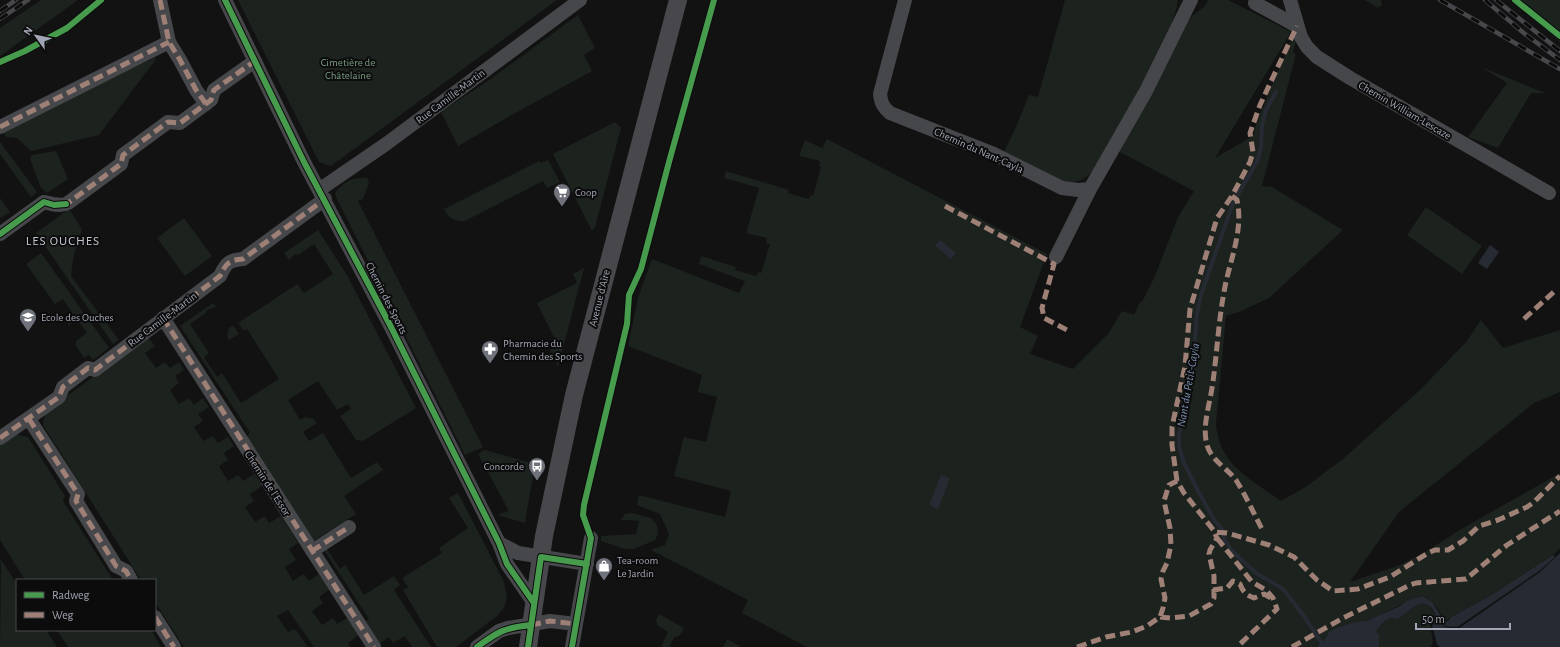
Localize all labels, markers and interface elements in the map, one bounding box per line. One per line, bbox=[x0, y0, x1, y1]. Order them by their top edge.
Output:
north arrow bbox=[16, 16, 56, 56]
text: N bbox=[21, 25, 35, 37]
park label: Cimetière de Châtelaine bbox=[321, 57, 375, 81]
street label: Rue Camille-Martin bbox=[414, 67, 487, 126]
street label: Chemin William-Lescaze bbox=[1356, 79, 1453, 141]
street label: Chemin du Nant-Cayla bbox=[933, 126, 1025, 175]
supermarket icon: Coop bbox=[552, 182, 572, 207]
place label: Coop bbox=[575, 187, 597, 198]
district label: LES OUCHES bbox=[26, 235, 100, 248]
street label: Chemin des Sports bbox=[364, 260, 409, 336]
street label: Avenue d'Aïre bbox=[587, 268, 612, 328]
street label: Rue Camille-Martin bbox=[126, 290, 199, 349]
school or university icon: Ecole des Ouches bbox=[18, 307, 38, 332]
place label: Ecole des Ouches bbox=[41, 312, 114, 323]
place label: Pharmacie du Chemin des Sports bbox=[503, 338, 582, 362]
pharmacy icon: Pharmacie du Chemin des Sports bbox=[480, 339, 500, 364]
water label: Nant du Petit-Cayla bbox=[1175, 342, 1201, 428]
street label: Chemin de l'Essor bbox=[243, 449, 293, 518]
bus stop icon: Concorde bbox=[527, 456, 547, 481]
place label: Concorde bbox=[484, 461, 524, 472]
place label: Tea-room Le Jardin bbox=[617, 555, 658, 579]
shop icon: Tea-room Le Jardin bbox=[594, 556, 614, 581]
legend bbox=[16, 579, 156, 631]
text: Radweg bbox=[52, 589, 89, 601]
scale bar bbox=[1416, 605, 1510, 631]
text: Weg bbox=[52, 609, 74, 621]
text: 50 m bbox=[1422, 613, 1445, 625]

